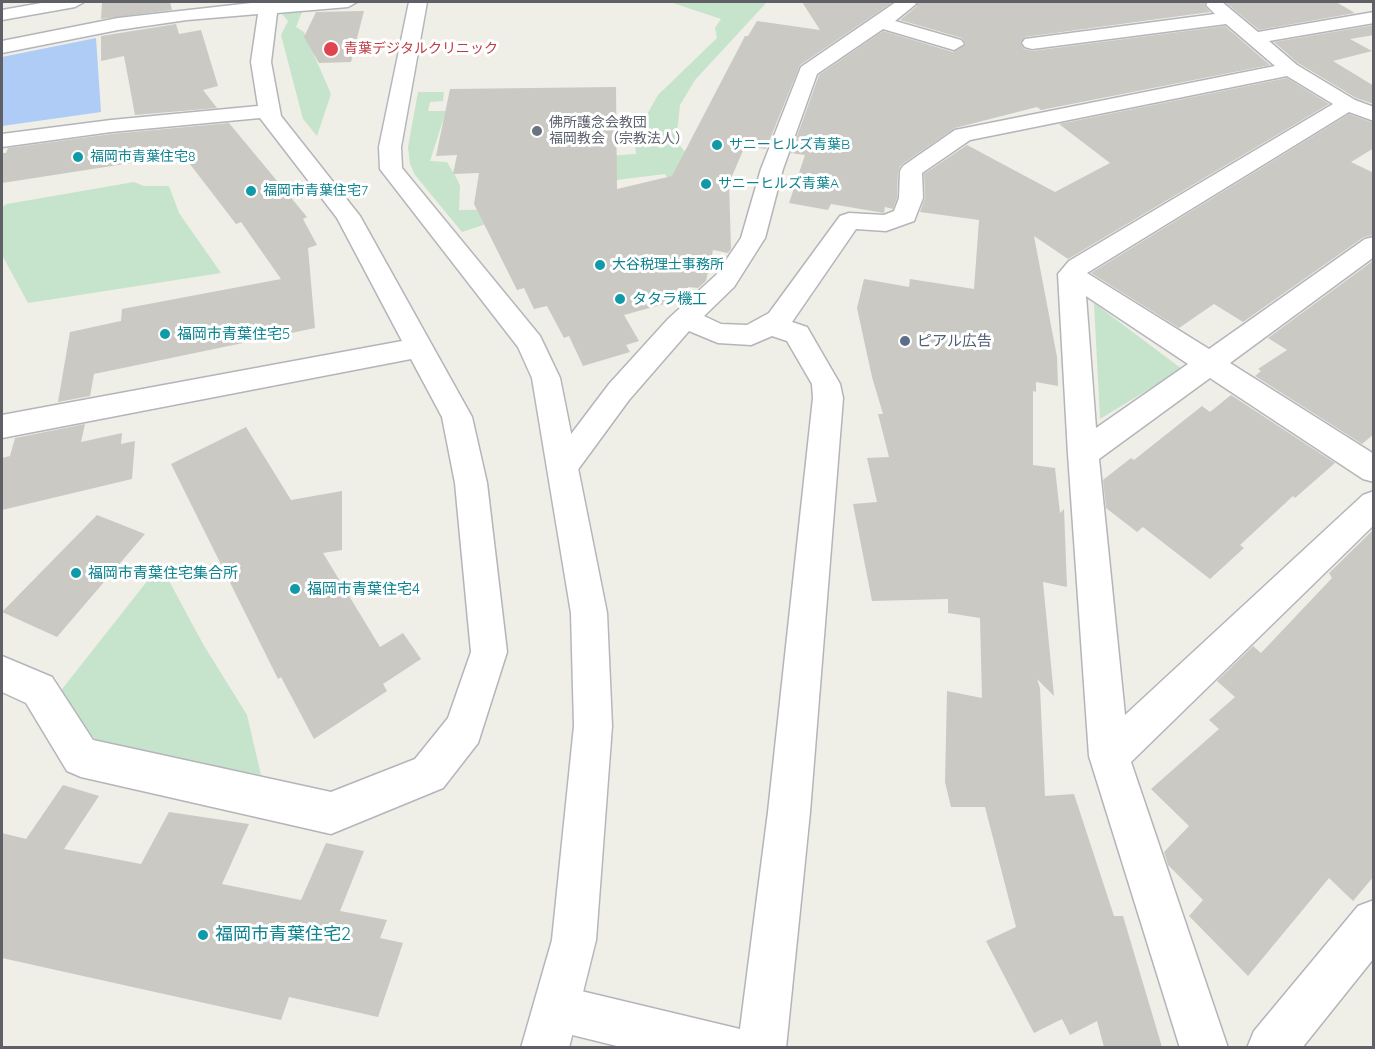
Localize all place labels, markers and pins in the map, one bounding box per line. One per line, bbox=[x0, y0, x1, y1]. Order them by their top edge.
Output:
marker: 青葉デジタルクリニック bbox=[322, 40, 340, 58]
place label: 青葉デジタルクリニック bbox=[344, 41, 498, 57]
place label: 佛所護念会教団 福岡教会（宗教法人） bbox=[549, 115, 689, 148]
marker: 佛所護念会教団 福岡教会（宗教法人） bbox=[530, 124, 544, 138]
place label: サニーヒルズ青葉B bbox=[729, 137, 850, 153]
marker: サニーヒルズ青葉B bbox=[710, 138, 724, 152]
place label: 福岡市青葉住宅8 bbox=[90, 149, 196, 165]
marker: 福岡市青葉住宅8 bbox=[71, 150, 85, 164]
place label: サニーヒルズ青葉A bbox=[718, 176, 839, 192]
marker: サニーヒルズ青葉A bbox=[699, 177, 713, 191]
place label: 福岡市青葉住宅7 bbox=[263, 183, 368, 199]
marker: 福岡市青葉住宅7 bbox=[244, 184, 258, 198]
place label: 大谷税理士事務所 bbox=[612, 257, 724, 273]
marker: 大谷税理士事務所 bbox=[593, 258, 607, 272]
place label: タタラ機工 bbox=[632, 290, 707, 308]
marker: タタラ機工 bbox=[613, 292, 627, 306]
place label: 福岡市青葉住宅5 bbox=[177, 325, 290, 343]
marker: 福岡市青葉住宅5 bbox=[158, 327, 172, 341]
place label: ピアル広告 bbox=[917, 332, 992, 350]
marker: ピアル広告 bbox=[898, 334, 912, 348]
place label: 福岡市青葉住宅集合所 bbox=[88, 564, 238, 582]
marker: 福岡市青葉住宅集合所 bbox=[69, 566, 83, 580]
place label: 福岡市青葉住宅4 bbox=[307, 580, 420, 598]
marker: 福岡市青葉住宅4 bbox=[288, 582, 302, 596]
place label: 福岡市青葉住宅2 bbox=[215, 924, 351, 946]
marker: 福岡市青葉住宅2 bbox=[196, 928, 210, 942]

